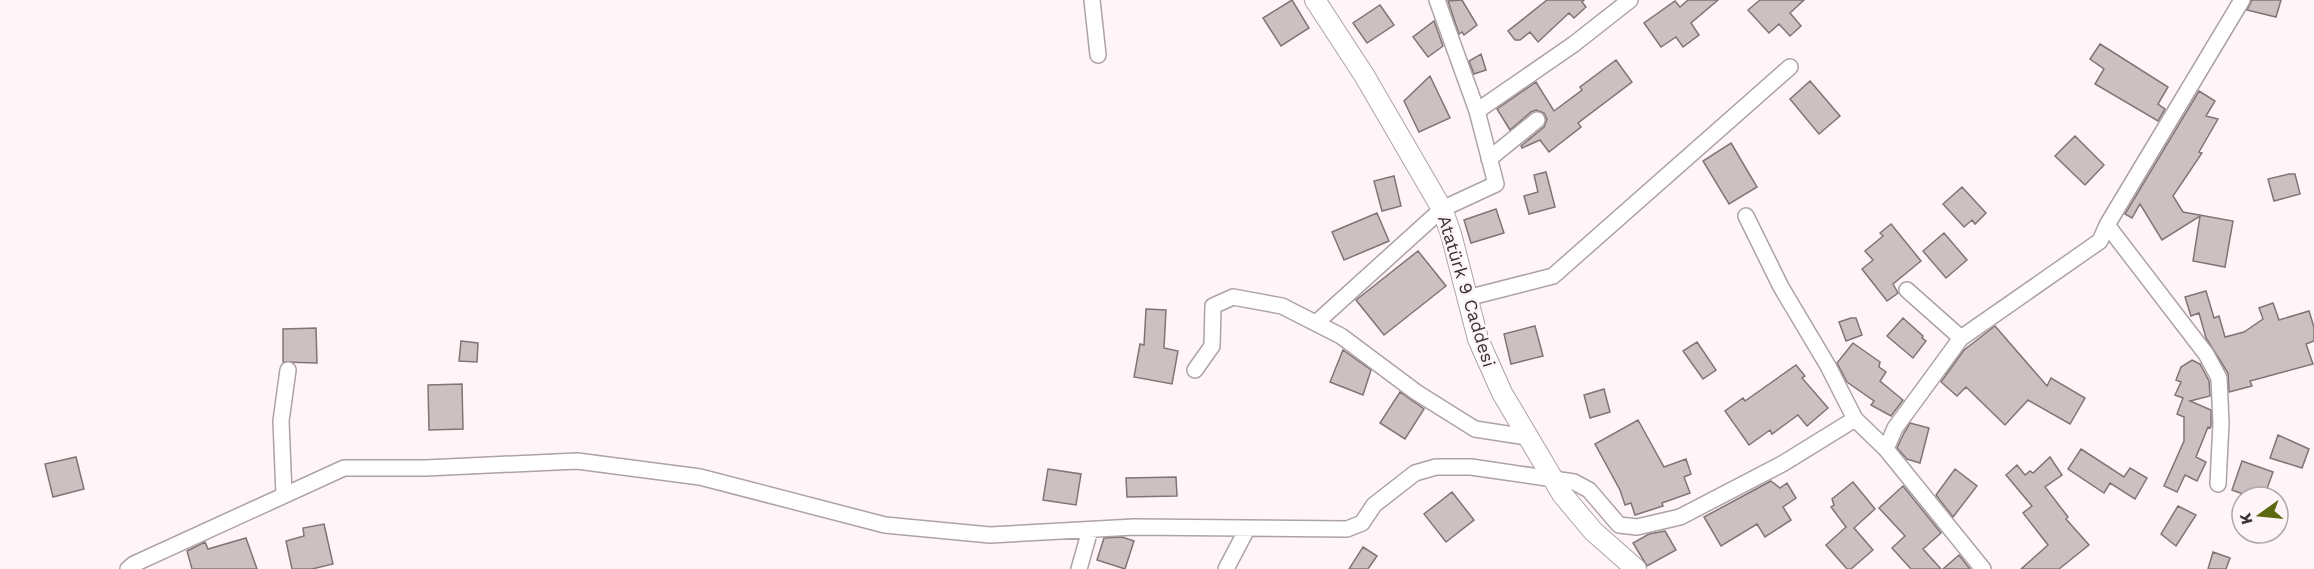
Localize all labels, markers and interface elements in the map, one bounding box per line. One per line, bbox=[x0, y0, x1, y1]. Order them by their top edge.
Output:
street label: Atatürk 9 Caddesi bbox=[1434, 213, 1500, 369]
north arrow bbox=[2230, 485, 2290, 545]
text: K bbox=[2235, 511, 2257, 527]

